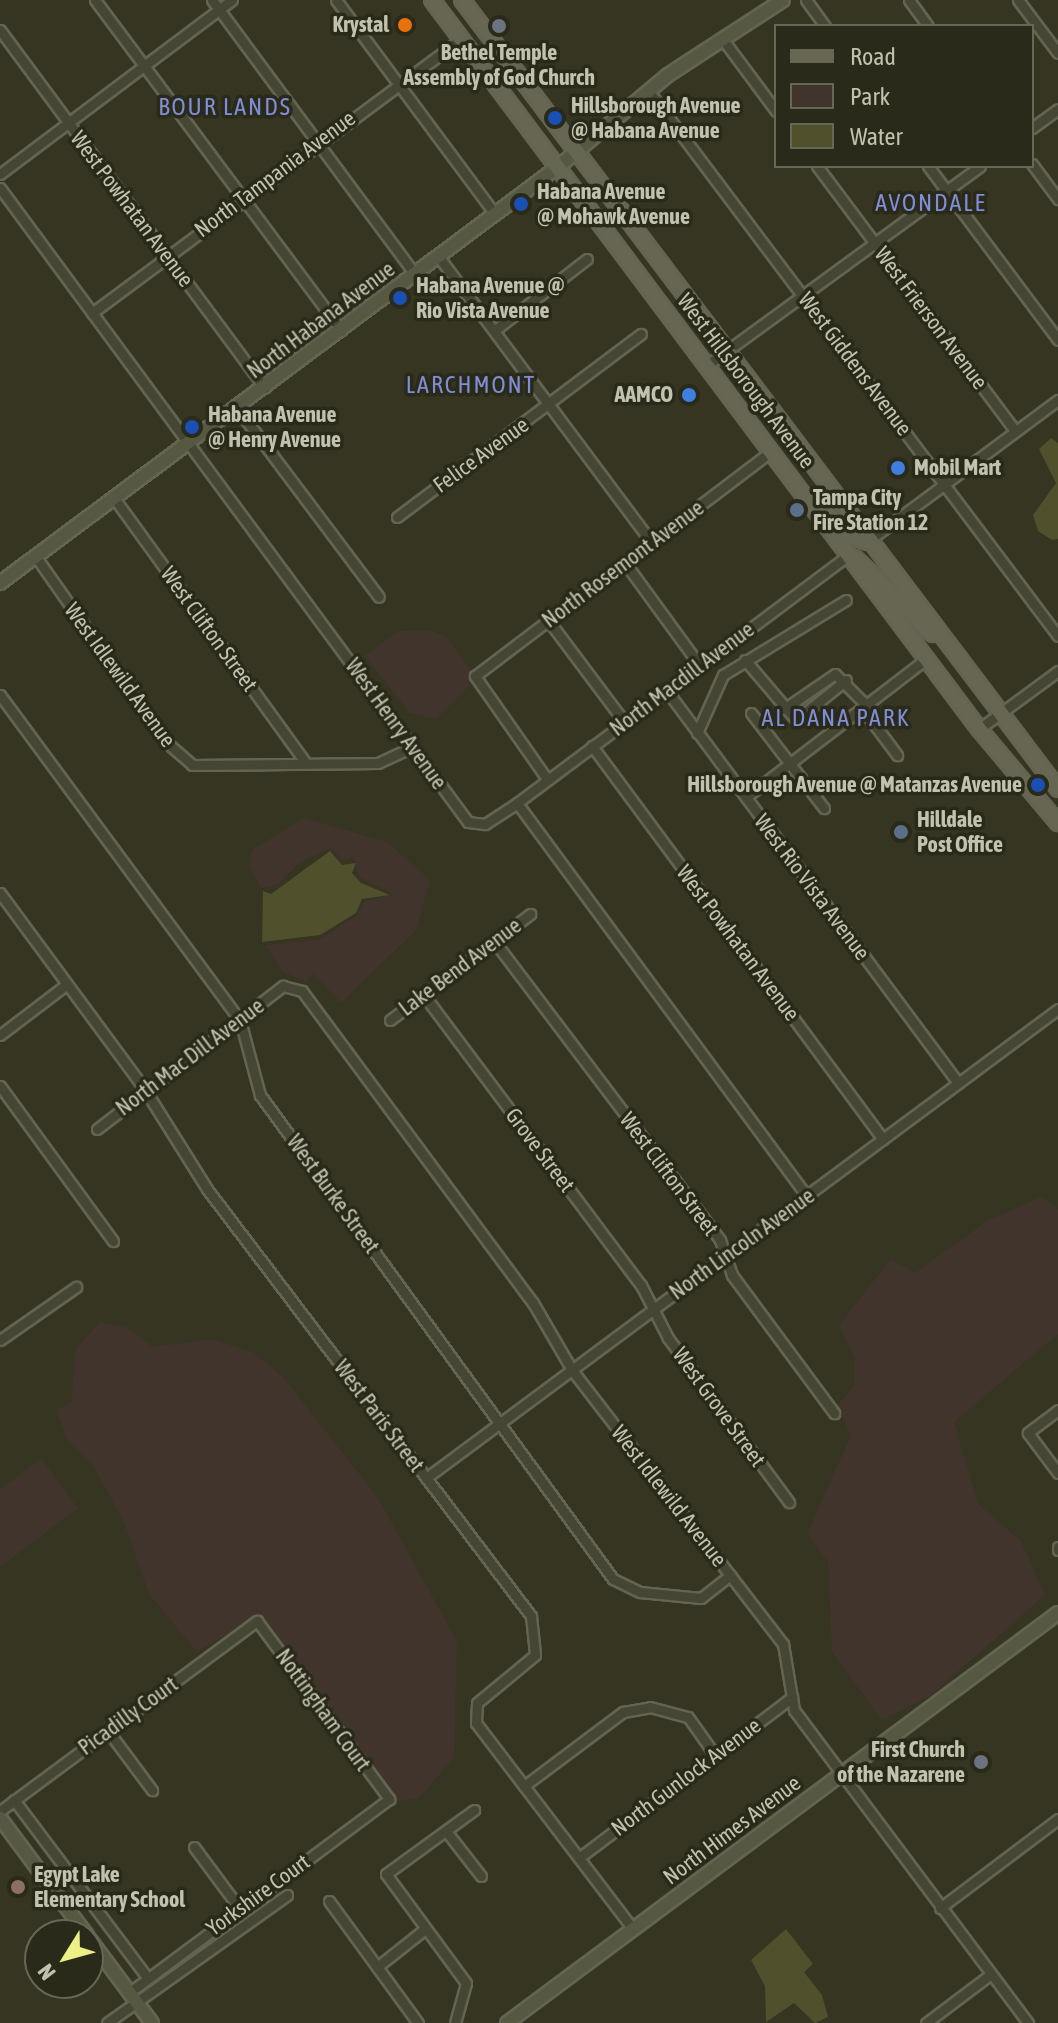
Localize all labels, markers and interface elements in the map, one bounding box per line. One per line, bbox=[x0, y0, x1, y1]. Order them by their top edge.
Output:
place label: Krystal bbox=[333, 12, 389, 38]
marker: Krystal bbox=[396, 16, 414, 34]
marker: Bethel Temple Assembly of God Church bbox=[490, 17, 508, 35]
legend bbox=[774, 24, 1034, 168]
place label: Bethel Temple Assembly of God Church bbox=[403, 39, 595, 90]
text: Road bbox=[850, 43, 896, 70]
text: Park bbox=[850, 83, 890, 110]
place label: Hillsborough Avenue @ Habana Avenue bbox=[571, 92, 741, 144]
district label: BOUR LANDS bbox=[158, 93, 292, 121]
street label: North Tampania Avenue bbox=[189, 105, 361, 243]
marker: Hillsborough Avenue @ Habana Avenue bbox=[546, 109, 564, 127]
text: Water bbox=[850, 123, 903, 150]
street label: West Powhatan Avenue bbox=[65, 126, 199, 292]
place label: Habana Avenue @ Mohawk Avenue bbox=[537, 178, 690, 230]
district label: AVONDALE bbox=[875, 189, 987, 217]
marker: Habana Avenue @ Mohawk Avenue bbox=[512, 195, 530, 213]
street label: West Frierson Avenue bbox=[869, 242, 993, 394]
street label: North Habana Avenue bbox=[242, 256, 400, 384]
place label: Habana Avenue @ Rio Vista Avenue bbox=[416, 272, 565, 324]
street label: West Giddens Avenue bbox=[793, 287, 917, 441]
street label: West Hillsborough Avenue bbox=[672, 288, 820, 474]
marker: Habana Avenue @ Rio Vista Avenue bbox=[391, 289, 409, 307]
district label: LARCHMONT bbox=[406, 371, 536, 399]
place label: AAMCO bbox=[614, 382, 673, 408]
marker: AAMCO bbox=[680, 386, 698, 404]
place label: Habana Avenue @ Henry Avenue bbox=[208, 401, 341, 452]
street label: Felice Avenue bbox=[428, 412, 534, 498]
marker: Habana Avenue @ Henry Avenue bbox=[183, 418, 201, 436]
place label: Mobil Mart bbox=[914, 455, 1001, 481]
marker: Mobil Mart bbox=[889, 459, 907, 477]
place label: Tampa City Fire Station 12 bbox=[813, 484, 928, 536]
street label: North Rosemont Avenue bbox=[537, 495, 709, 633]
marker: Tampa City Fire Station 12 bbox=[788, 501, 806, 519]
street label: West Clifton Street bbox=[155, 562, 263, 696]
street label: West Idlewild Avenue bbox=[59, 598, 181, 752]
street label: North Macdill Avenue bbox=[605, 616, 759, 742]
street label: West Henry Avenue bbox=[340, 653, 452, 795]
district label: AL DANA PARK bbox=[761, 704, 911, 732]
place label: Hillsborough Avenue @ Matanzas Avenue bbox=[687, 772, 1022, 798]
marker: Hillsborough Avenue @ Matanzas Avenue bbox=[1029, 776, 1047, 794]
place label: Hilldale Post Office bbox=[917, 806, 1003, 858]
street label: West Rio Vista Avenue bbox=[749, 809, 875, 965]
marker: Hilldale Post Office bbox=[892, 823, 910, 841]
street label: West Powhatan Avenue bbox=[671, 860, 805, 1026]
street label: Lake Bend Avenue bbox=[394, 912, 526, 1022]
street label: North Mac Dill Avenue bbox=[111, 993, 269, 1121]
street label: Grove Street bbox=[500, 1103, 580, 1197]
street label: West Clifton Street bbox=[614, 1107, 724, 1241]
street label: West Burke Street bbox=[281, 1129, 385, 1259]
street label: North Lincoln Avenue bbox=[664, 1183, 820, 1305]
street label: West Grove Street bbox=[667, 1342, 771, 1472]
street label: West Paris Street bbox=[328, 1355, 430, 1477]
street label: West Idlewild Avenue bbox=[606, 1420, 732, 1572]
street label: Nottingham Court bbox=[270, 1644, 376, 1776]
street label: Picadilly Court bbox=[73, 1671, 183, 1761]
street label: North Gunlock Avenue bbox=[606, 1712, 766, 1842]
place label: First Church of the Nazarene bbox=[837, 1736, 965, 1788]
marker: First Church of the Nazarene bbox=[972, 1753, 990, 1771]
street label: North Himes Avenue bbox=[658, 1770, 806, 1890]
street label: Yorkshire Court bbox=[201, 1849, 315, 1941]
place label: Egypt Lake Elementary School bbox=[34, 1861, 185, 1912]
marker: Egypt Lake Elementary School bbox=[9, 1878, 27, 1896]
north arrow bbox=[24, 1919, 104, 1999]
text: N bbox=[32, 1959, 61, 1985]

